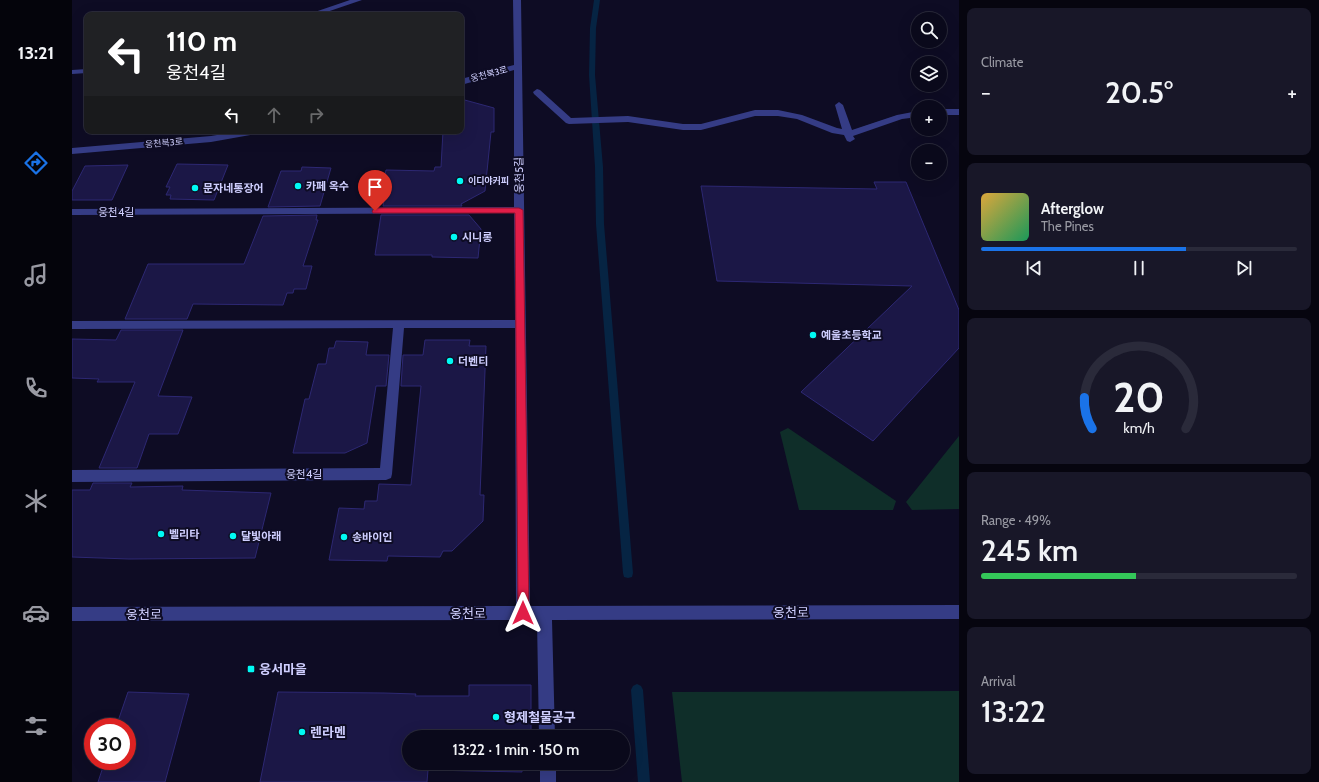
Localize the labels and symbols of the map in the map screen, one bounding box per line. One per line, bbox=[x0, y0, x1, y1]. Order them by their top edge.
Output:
street label: 웅천북3로 bbox=[469, 63, 509, 84]
street label: 웅천북3로 bbox=[145, 135, 183, 150]
street label: 웅천5길 bbox=[512, 157, 526, 193]
pin bbox=[358, 170, 392, 211]
place label: 이디야커피 bbox=[468, 175, 509, 186]
marker: 이디야커피 bbox=[455, 176, 465, 186]
place label: 카페 옥수 bbox=[306, 179, 349, 193]
place label: 문자네통장어 bbox=[203, 181, 264, 195]
marker: 카페 옥수 bbox=[293, 181, 303, 191]
marker: 문자네통장어 bbox=[190, 183, 200, 193]
street label: 웅천4길 bbox=[98, 205, 134, 219]
place label: 시니롱 bbox=[462, 230, 492, 244]
marker: 시니롱 bbox=[449, 232, 459, 242]
place label: 예울초등학교 bbox=[821, 328, 882, 342]
marker: 예울초등학교 bbox=[808, 330, 818, 340]
place label: 더벤티 bbox=[458, 354, 488, 368]
marker: 더벤티 bbox=[445, 356, 455, 366]
street label: 웅천4길 bbox=[286, 467, 322, 481]
place label: 벨리타 bbox=[169, 527, 199, 541]
marker: 벨리타 bbox=[156, 529, 166, 539]
place label: 달빛아래 bbox=[241, 529, 281, 543]
place label: 송바이인 bbox=[352, 530, 392, 544]
marker: 달빛아래 bbox=[228, 531, 238, 541]
marker: 송바이인 bbox=[339, 532, 349, 542]
position arrow bbox=[502, 592, 544, 634]
street label: 웅천로 bbox=[773, 604, 809, 620]
street label: 웅천로 bbox=[450, 605, 486, 621]
street label: 웅천로 bbox=[126, 606, 162, 622]
place label: 웅서마을 bbox=[259, 661, 307, 677]
marker: 웅서마을 bbox=[246, 664, 256, 674]
place label: 형제철물공구 bbox=[504, 709, 576, 725]
marker: 형제철물공구 bbox=[491, 712, 501, 722]
speed limit sign: 30 bbox=[84, 718, 136, 770]
place label: 렌라멘 bbox=[310, 724, 346, 740]
marker: 렌라멘 bbox=[297, 727, 307, 737]

